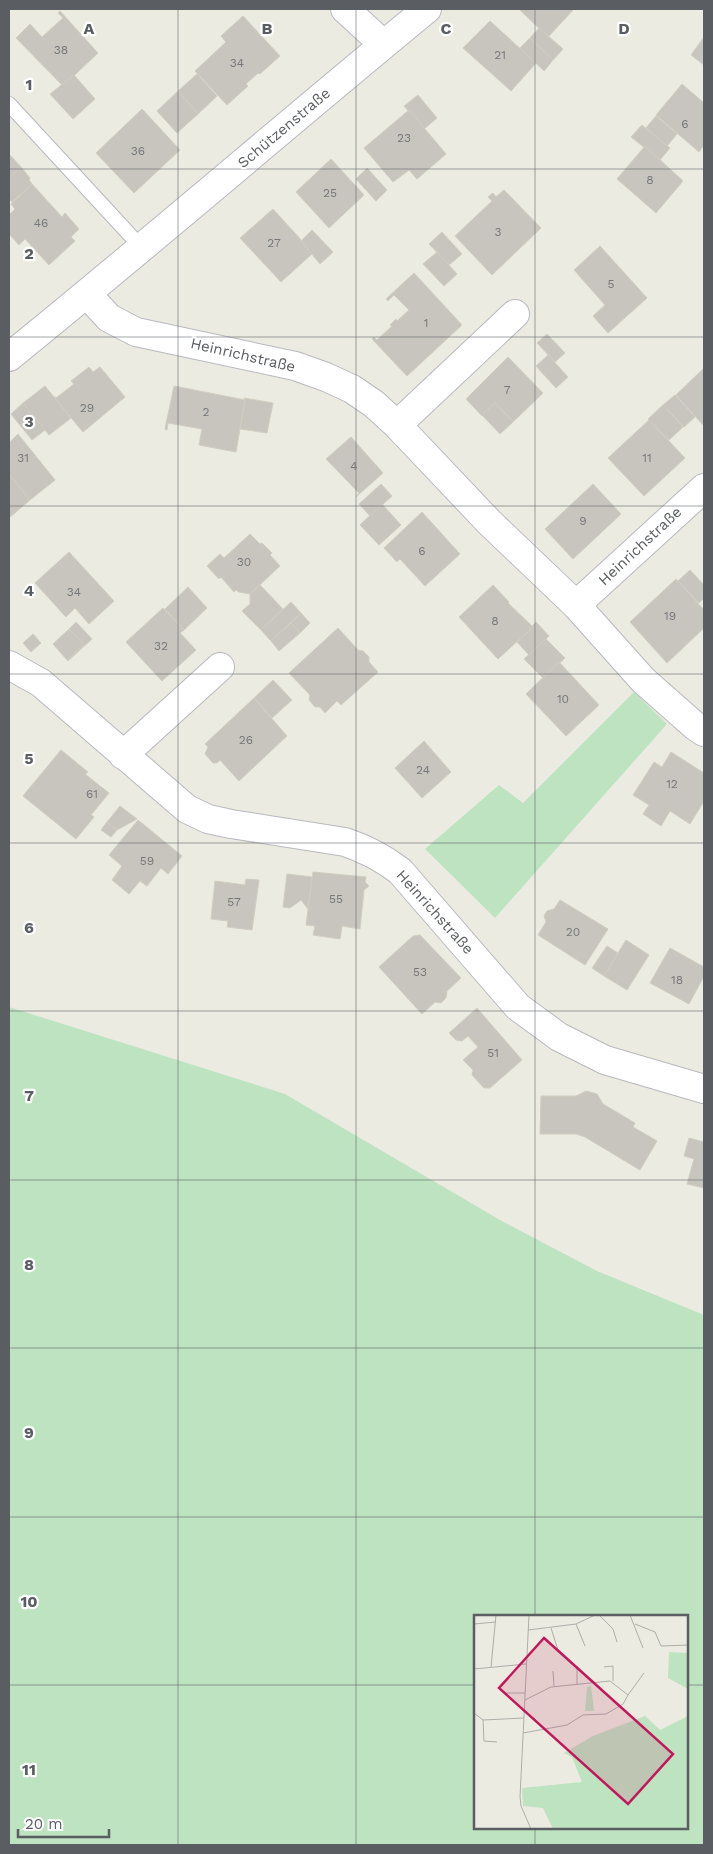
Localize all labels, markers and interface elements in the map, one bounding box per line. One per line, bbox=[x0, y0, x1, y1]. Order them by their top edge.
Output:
text: A bbox=[84, 19, 95, 38]
text: B bbox=[262, 19, 273, 38]
text: C bbox=[441, 19, 452, 38]
text: D bbox=[618, 19, 630, 38]
house number: 38 bbox=[54, 43, 68, 57]
house number: 21 bbox=[494, 48, 506, 62]
house number: 34 bbox=[230, 56, 244, 70]
text: 1 bbox=[26, 75, 32, 94]
street label: Schützenstraße bbox=[234, 84, 334, 172]
house number: 6 bbox=[681, 117, 689, 131]
house number: 23 bbox=[397, 131, 411, 145]
house number: 36 bbox=[131, 144, 145, 158]
house number: 8 bbox=[646, 173, 654, 187]
house number: 25 bbox=[323, 186, 337, 200]
house number: 46 bbox=[34, 216, 48, 230]
house number: 3 bbox=[495, 225, 502, 239]
house number: 27 bbox=[267, 236, 281, 250]
text: 2 bbox=[24, 244, 34, 263]
house number: 5 bbox=[608, 277, 615, 291]
house number: 1 bbox=[424, 316, 428, 330]
street label: Heinrichstraße bbox=[189, 334, 297, 376]
house number: 7 bbox=[504, 383, 511, 397]
house number: 29 bbox=[80, 401, 94, 415]
house number: 2 bbox=[203, 405, 210, 419]
text: 3 bbox=[24, 412, 34, 431]
house number: 31 bbox=[17, 451, 29, 465]
house number: 11 bbox=[642, 451, 652, 465]
house number: 4 bbox=[350, 459, 358, 473]
street label: Heinrichstraße bbox=[595, 503, 685, 589]
house number: 9 bbox=[579, 514, 587, 528]
house number: 6 bbox=[418, 544, 426, 558]
house number: 30 bbox=[237, 555, 251, 569]
text: 4 bbox=[24, 581, 34, 600]
house number: 34 bbox=[67, 585, 81, 599]
house number: 19 bbox=[664, 609, 676, 623]
house number: 8 bbox=[491, 614, 499, 628]
house number: 32 bbox=[154, 639, 168, 653]
house number: 10 bbox=[557, 692, 569, 706]
house number: 26 bbox=[239, 733, 253, 747]
text: 5 bbox=[24, 749, 34, 768]
house number: 24 bbox=[416, 763, 430, 777]
house number: 12 bbox=[666, 777, 678, 791]
house number: 61 bbox=[86, 787, 98, 801]
house number: 59 bbox=[140, 854, 154, 868]
street label: Heinrichstraße bbox=[392, 866, 478, 958]
house number: 55 bbox=[329, 892, 343, 906]
house number: 57 bbox=[227, 895, 241, 909]
text: 6 bbox=[24, 918, 34, 937]
house number: 20 bbox=[566, 925, 580, 939]
house number: 53 bbox=[413, 965, 427, 979]
house number: 18 bbox=[671, 973, 683, 987]
house number: 51 bbox=[487, 1046, 499, 1060]
text: 7 bbox=[24, 1086, 34, 1105]
text: 8 bbox=[24, 1255, 34, 1274]
text: 9 bbox=[24, 1423, 34, 1442]
text: 10 bbox=[20, 1592, 38, 1611]
inset map bbox=[474, 1615, 688, 1829]
text: 11 bbox=[22, 1760, 36, 1779]
scale bar bbox=[18, 1806, 109, 1838]
text: 20 m bbox=[25, 1815, 63, 1833]

